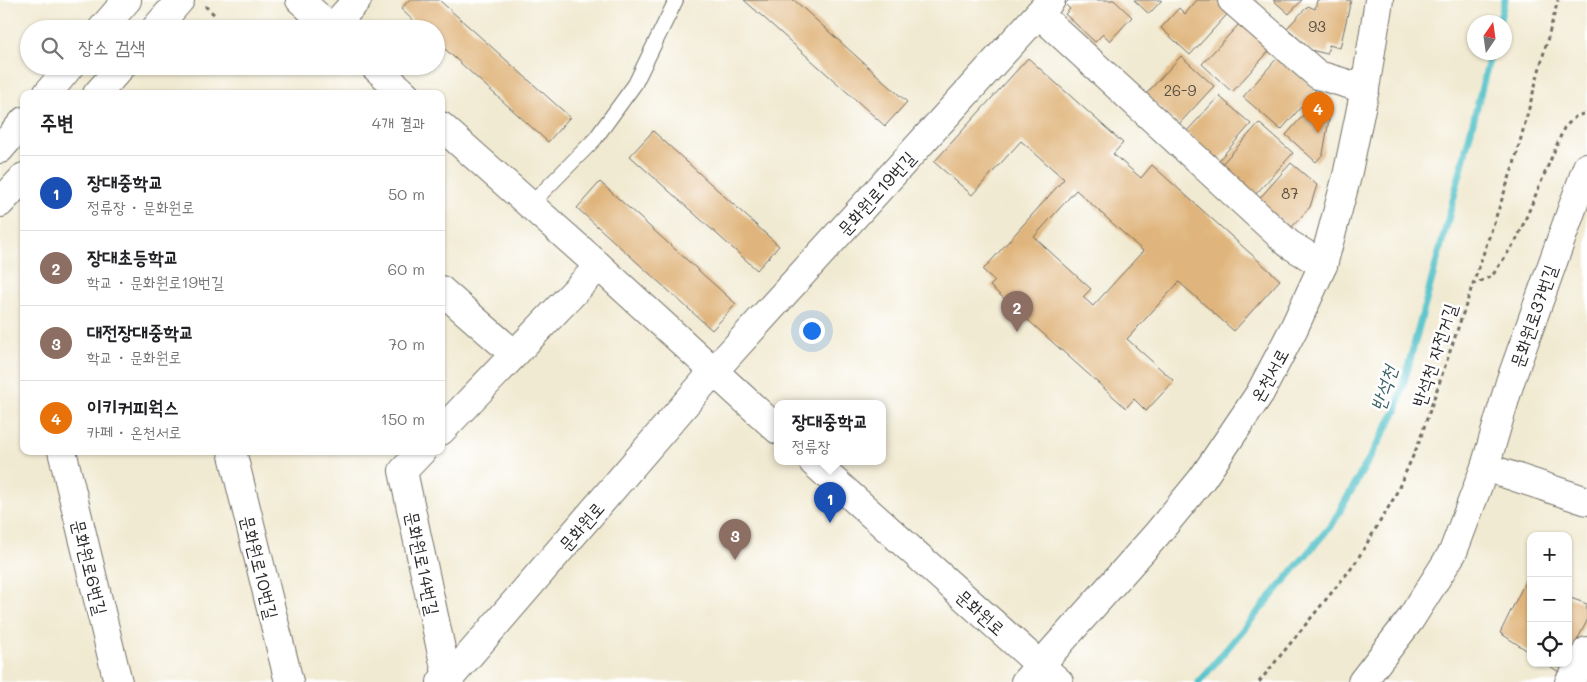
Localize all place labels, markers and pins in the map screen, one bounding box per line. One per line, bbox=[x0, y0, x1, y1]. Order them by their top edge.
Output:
pin: 4 bbox=[1302, 92, 1334, 133]
pin: 2 bbox=[1001, 291, 1033, 332]
pin: 1 bbox=[814, 482, 846, 523]
pin: 3 bbox=[719, 519, 751, 560]

